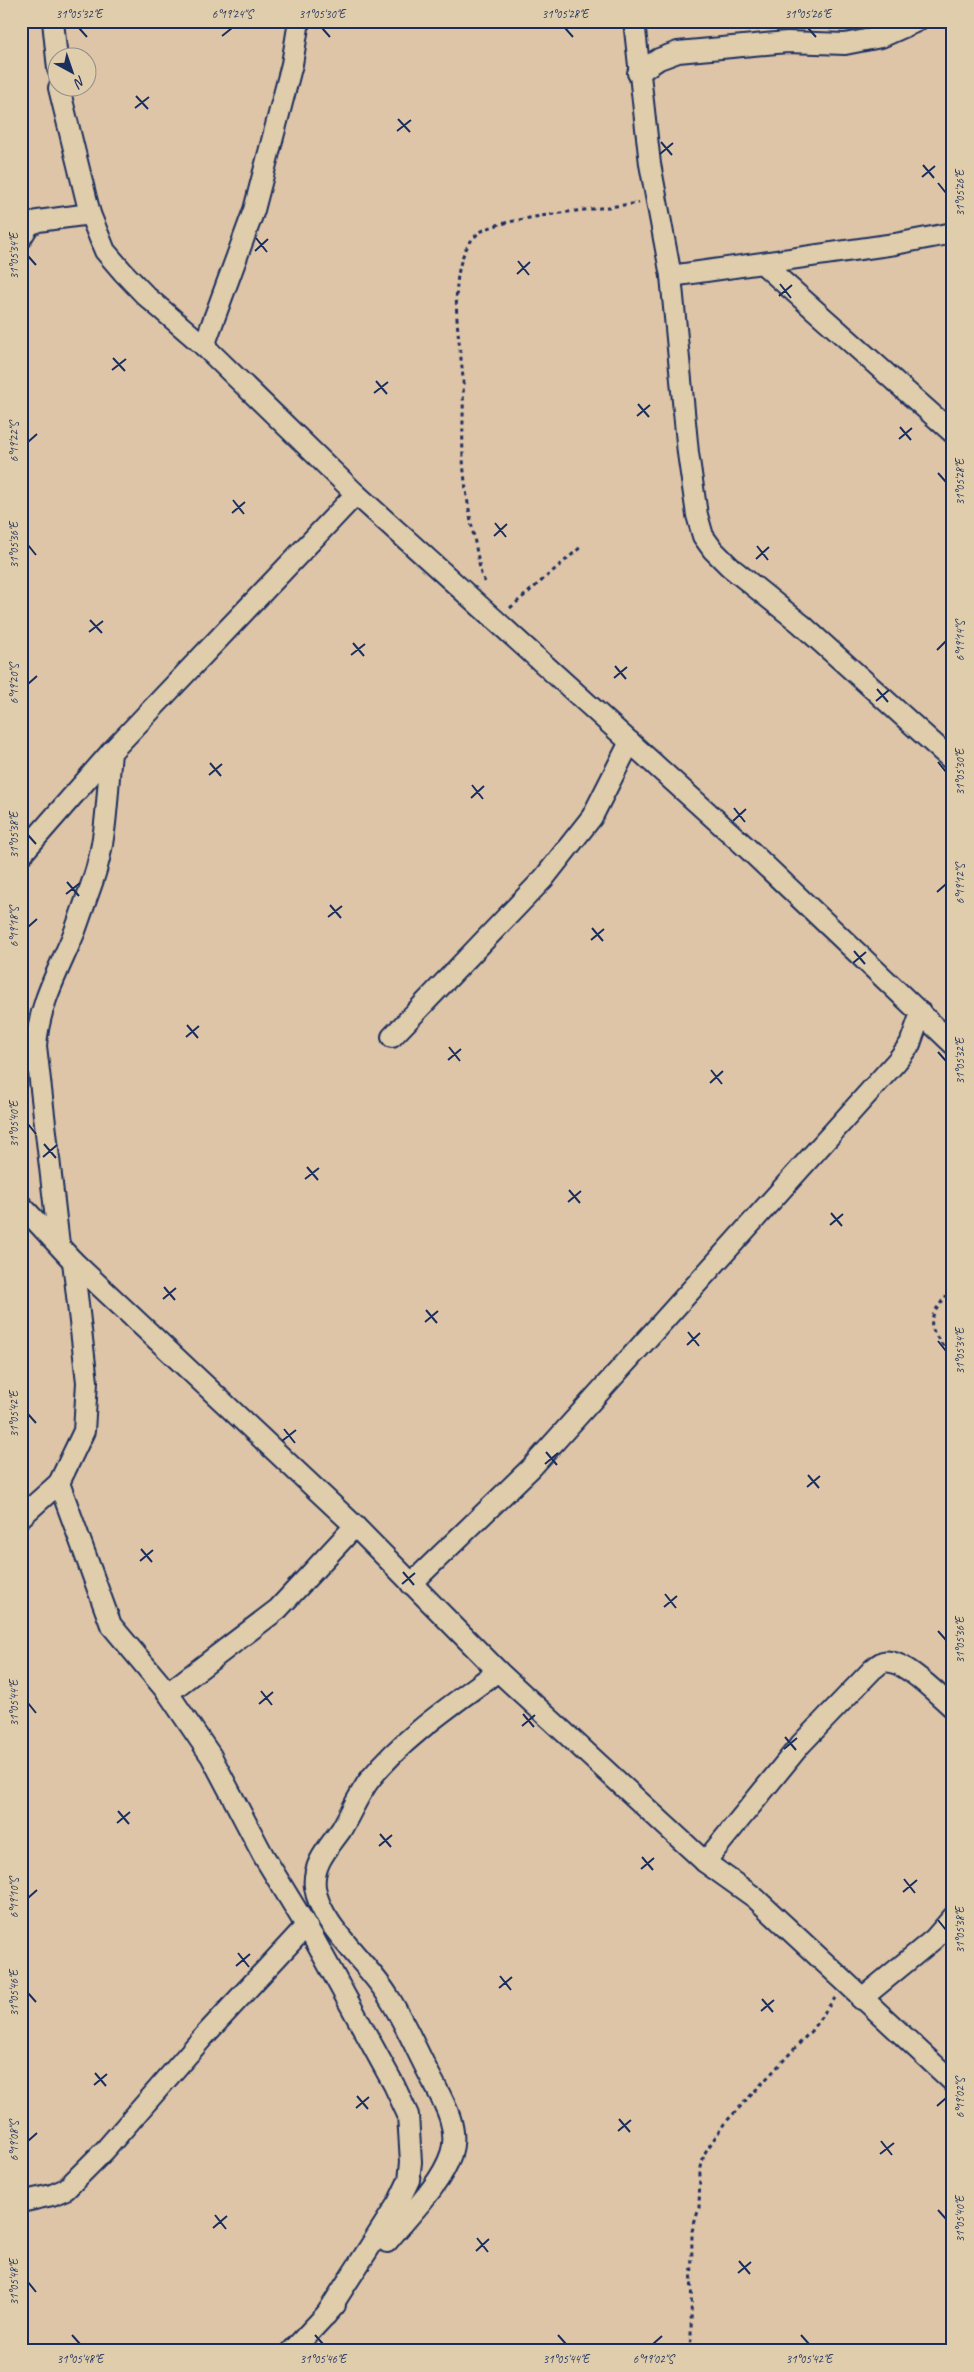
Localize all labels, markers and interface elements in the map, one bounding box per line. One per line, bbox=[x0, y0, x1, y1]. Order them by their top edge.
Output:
text: 31°05'32"E bbox=[56, 6, 104, 22]
text: 6°19'24"S bbox=[212, 6, 254, 22]
text: 31°05'30"E bbox=[299, 6, 347, 22]
text: 31°05'28"E bbox=[542, 6, 590, 22]
text: 31°05'26"E bbox=[785, 6, 833, 22]
north arrow bbox=[48, 48, 98, 98]
text: N bbox=[69, 72, 89, 92]
text: 31°05'26"E bbox=[952, 168, 968, 216]
text: 31°05'34"E bbox=[6, 231, 22, 279]
text: 6°19'22"S bbox=[6, 420, 22, 462]
text: 31°05'28"E bbox=[952, 457, 968, 505]
text: 31°05'36"E bbox=[6, 520, 22, 568]
text: 6°19'14"S bbox=[952, 619, 968, 661]
text: 6°19'20"S bbox=[6, 662, 22, 704]
text: 31°05'30"E bbox=[952, 747, 968, 795]
text: 31°05'38"E bbox=[6, 810, 22, 858]
text: 6°19'12"S bbox=[952, 862, 968, 904]
text: 6°19'18"S bbox=[6, 905, 22, 947]
text: 31°05'32"E bbox=[952, 1036, 968, 1084]
text: 31°05'40"E bbox=[6, 1099, 22, 1147]
text: 31°05'34"E bbox=[952, 1326, 968, 1374]
text: 31°05'42"E bbox=[6, 1389, 22, 1437]
text: 31°05'36"E bbox=[952, 1615, 968, 1663]
text: 31°05'44"E bbox=[6, 1678, 22, 1726]
text: 6°19'10"S bbox=[6, 1876, 22, 1918]
text: 31°05'38"E bbox=[952, 1905, 968, 1953]
text: 31°05'46"E bbox=[6, 1968, 22, 2016]
text: 6°19'02"S bbox=[952, 2076, 968, 2118]
text: 6°19'08"S bbox=[6, 2119, 22, 2161]
text: 31°05'40"E bbox=[952, 2194, 968, 2242]
text: 31°05'48"E bbox=[6, 2257, 22, 2305]
text: 31°05'48"E bbox=[57, 2351, 105, 2367]
text: 31°05'46"E bbox=[300, 2351, 348, 2367]
text: 31°05'44"E bbox=[543, 2351, 591, 2367]
text: 6°19'02"S bbox=[633, 2351, 675, 2367]
text: 31°05'42"E bbox=[786, 2351, 834, 2367]

